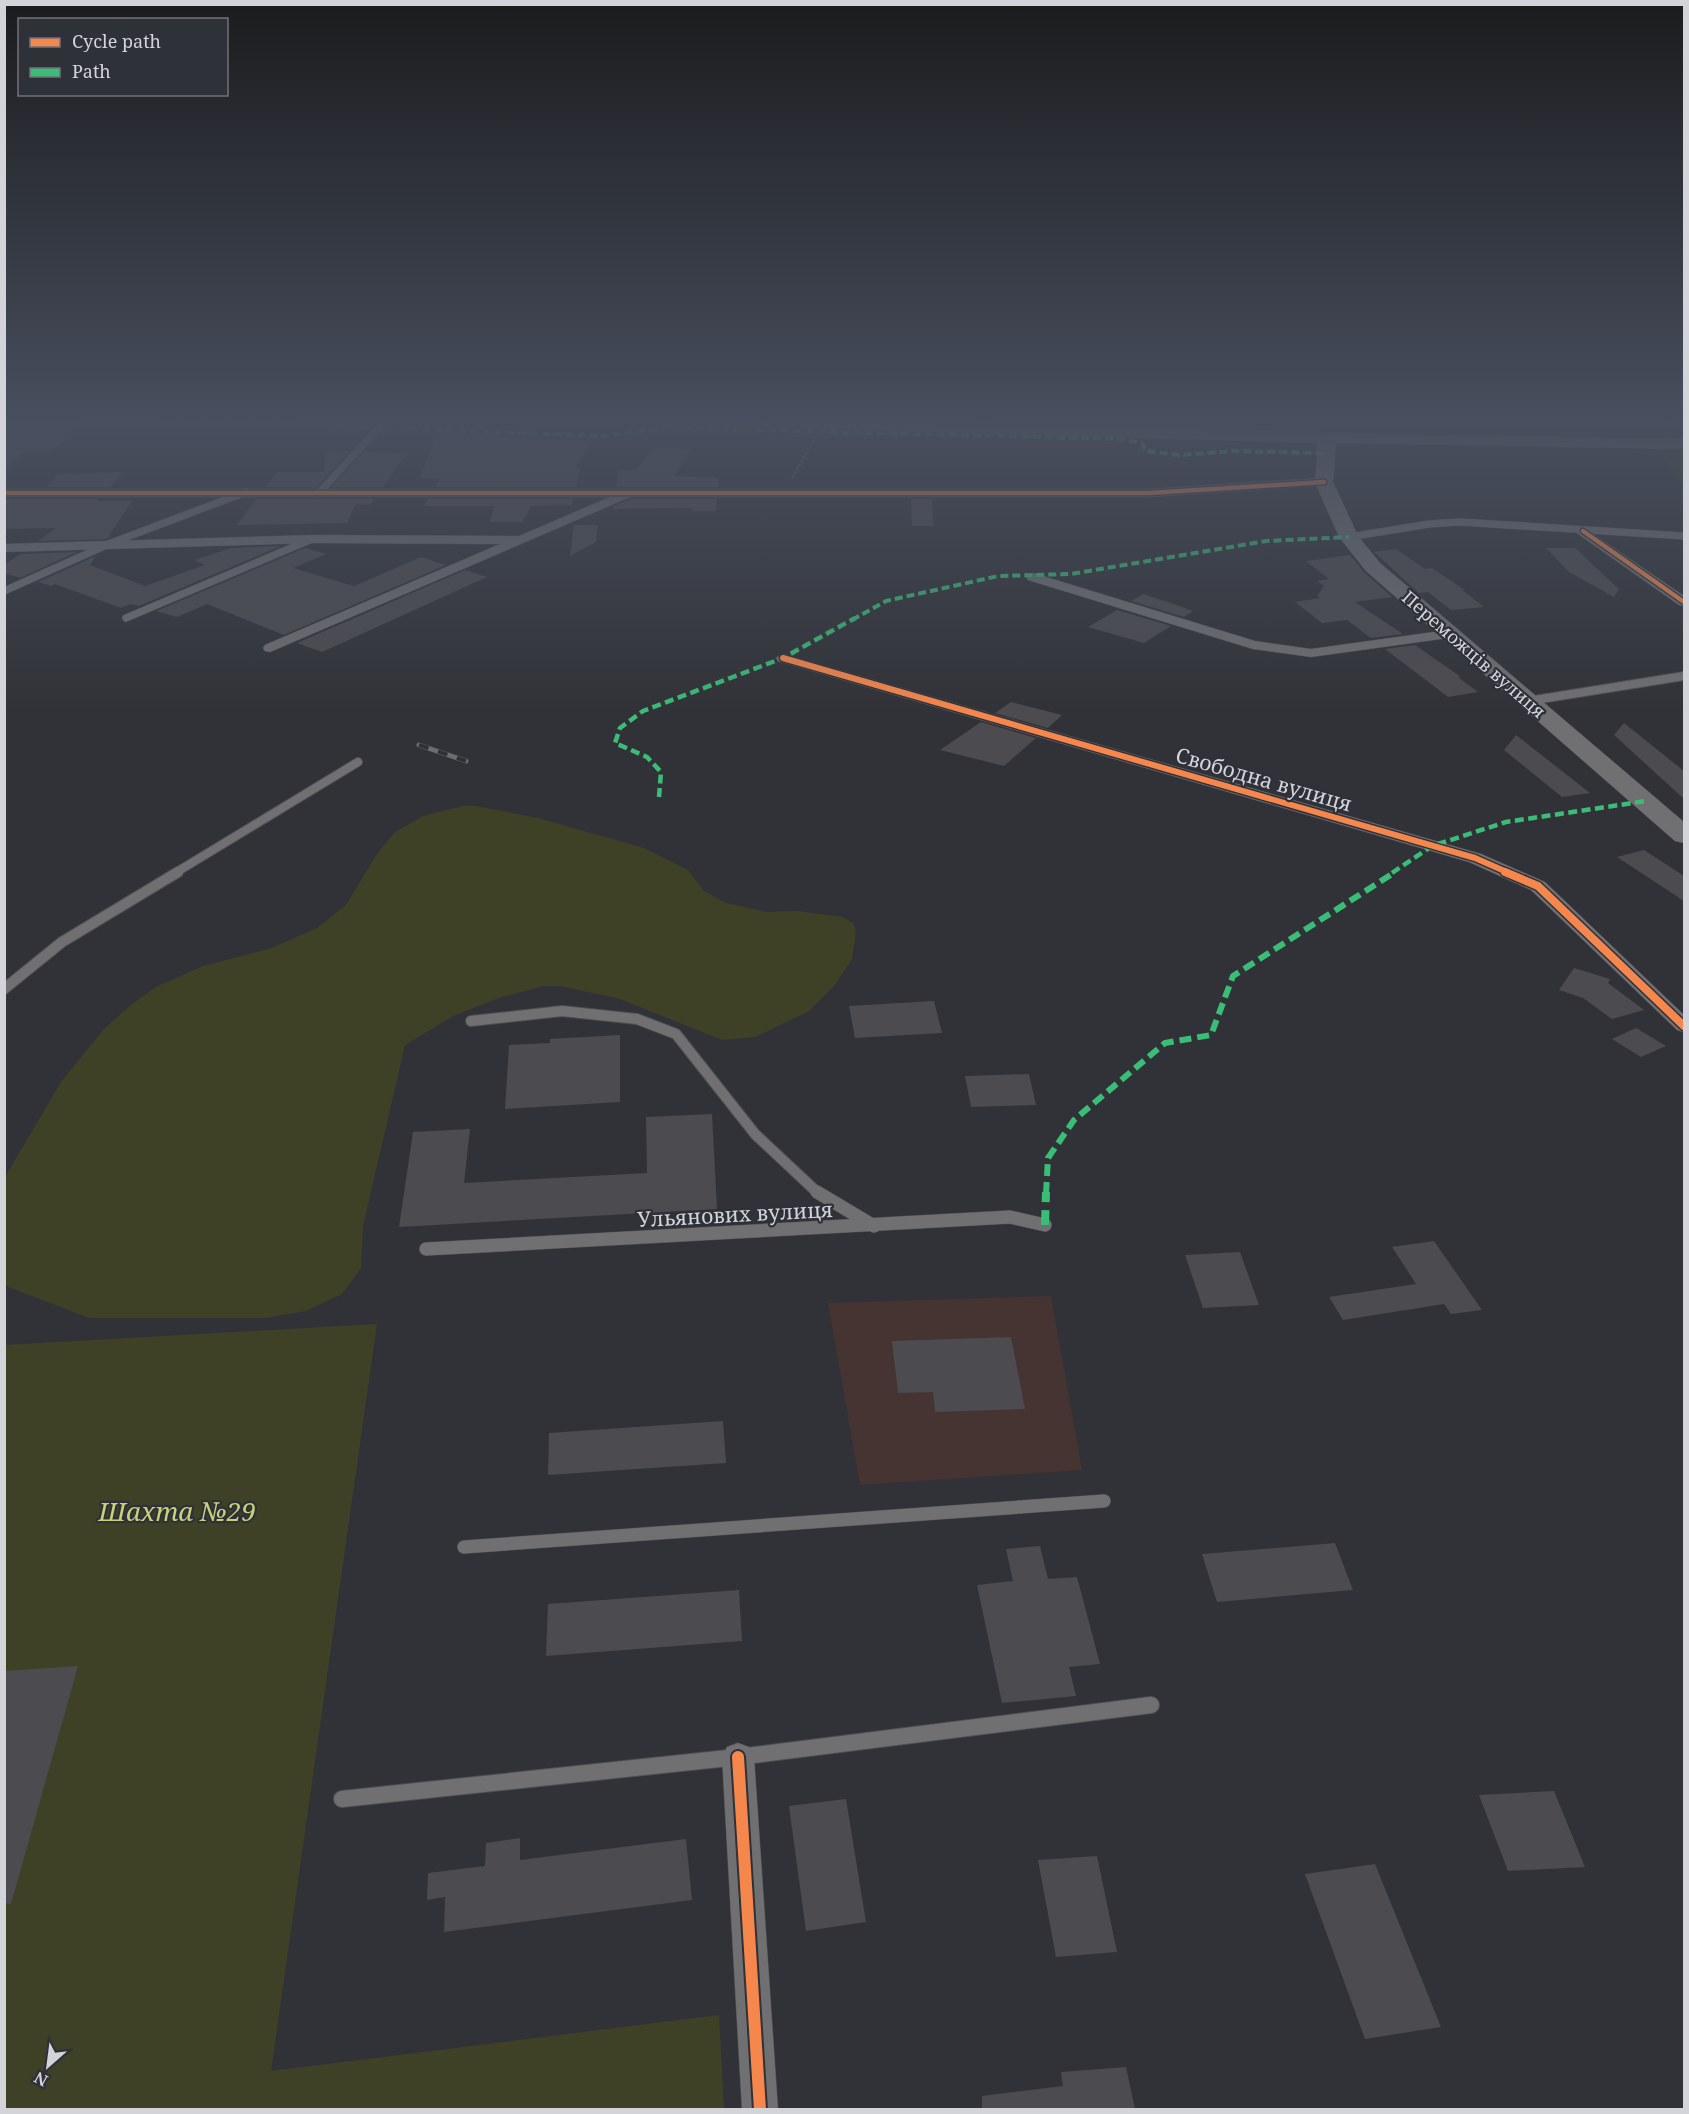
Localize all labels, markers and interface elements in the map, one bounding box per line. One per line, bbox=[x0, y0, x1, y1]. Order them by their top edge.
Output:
legend bbox=[18, 18, 228, 96]
text: Cycle path bbox=[72, 29, 161, 53]
text: Path bbox=[72, 59, 111, 83]
street label: Переможців вулиця bbox=[1397, 585, 1551, 723]
street label: Свободна вулиця bbox=[1173, 740, 1355, 818]
street label: Ульянових вулиця bbox=[636, 1195, 834, 1233]
park label: Шахта №29 bbox=[97, 1493, 256, 1529]
north arrow bbox=[18, 2036, 78, 2096]
text: N bbox=[30, 2066, 52, 2092]

